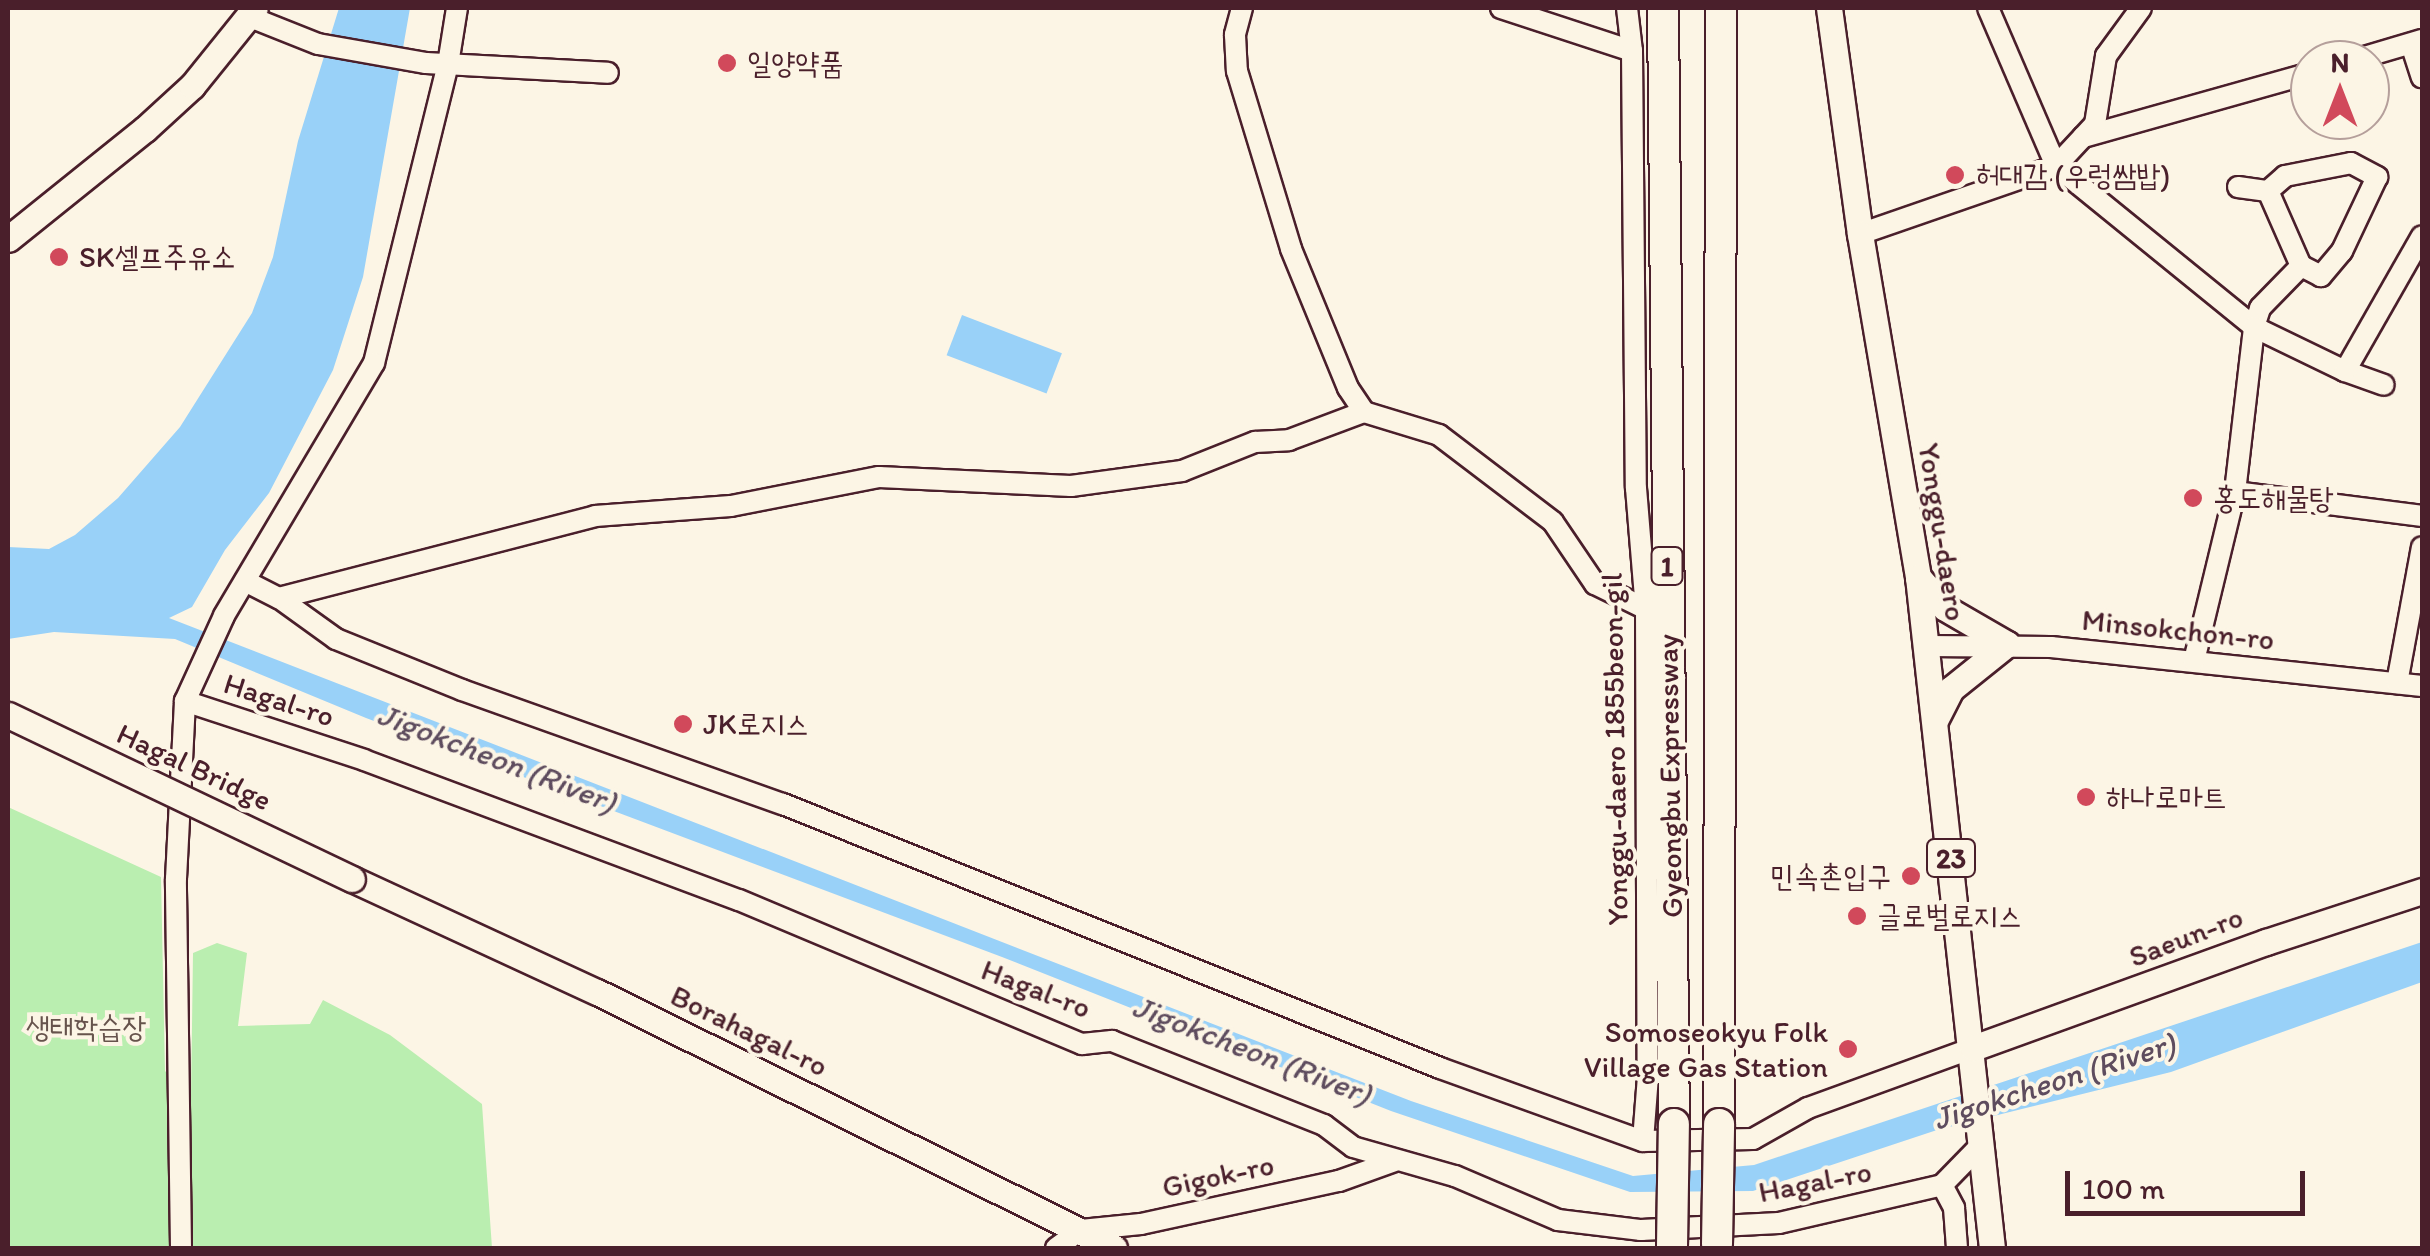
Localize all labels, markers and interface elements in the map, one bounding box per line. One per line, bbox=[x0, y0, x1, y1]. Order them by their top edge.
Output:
north arrow bbox=[2290, 40, 2390, 140]
place label: 일양약품 bbox=[747, 45, 844, 81]
text: N bbox=[2331, 45, 2349, 79]
marker: 일양약품 bbox=[716, 52, 738, 74]
place label: 허대감 (우렁쌈밥) bbox=[1975, 157, 2170, 193]
marker: 허대감 (우렁쌈밥) bbox=[1944, 164, 1966, 186]
place label: SK셀프주유소 bbox=[79, 239, 235, 275]
marker: SK셀프주유소 bbox=[48, 246, 70, 268]
street label: Yonggu-daero bbox=[1910, 441, 1974, 623]
place label: 홍도해물탕 bbox=[2213, 480, 2334, 516]
marker: 홍도해물탕 bbox=[2182, 487, 2204, 509]
road number: 1 bbox=[1650, 543, 1684, 589]
street label: Yonggu-daero 1855beon-gil bbox=[1594, 572, 1636, 926]
street label: Minsokchon-ro bbox=[2080, 602, 2276, 658]
street label: Gyeongbu Expressway bbox=[1650, 634, 1690, 918]
street label: Hagal-ro bbox=[219, 665, 339, 735]
water label: Jigokcheon (River) bbox=[373, 695, 621, 821]
place label: JK로지스 bbox=[703, 706, 809, 742]
marker: JK로지스 bbox=[672, 713, 694, 735]
street label: Hagal Bridge bbox=[111, 716, 277, 818]
place label: 하나로마트 bbox=[2106, 779, 2227, 815]
marker: 하나로마트 bbox=[2075, 786, 2097, 808]
road number: 23 bbox=[1926, 835, 1976, 881]
place label: 민속촌입구 bbox=[1770, 858, 1891, 894]
marker: 민속촌입구 bbox=[1900, 865, 1922, 887]
place label: 글로벌로지스 bbox=[1877, 898, 2022, 934]
street label: Saeun-ro bbox=[2124, 899, 2248, 975]
marker: 글로벌로지스 bbox=[1846, 905, 1868, 927]
street label: Hagal-ro bbox=[976, 952, 1096, 1026]
street label: Borahagal-ro bbox=[665, 977, 833, 1085]
water label: Jigokcheon (River) bbox=[1128, 987, 1376, 1113]
park label: 생태학습장 bbox=[26, 1009, 146, 1045]
place label: Somoseokyu Folk Village Gas Station bbox=[1583, 1014, 1828, 1084]
water label: Jigokcheon (River) bbox=[1928, 1024, 2180, 1138]
marker: Somoseokyu Folk Village Gas Station bbox=[1837, 1038, 1859, 1060]
street label: Gigok-ro bbox=[1159, 1147, 1277, 1205]
scale bar bbox=[2070, 1151, 2310, 1213]
street label: Hagal-ro bbox=[1756, 1153, 1874, 1211]
text: 100 m bbox=[2082, 1170, 2165, 1207]

